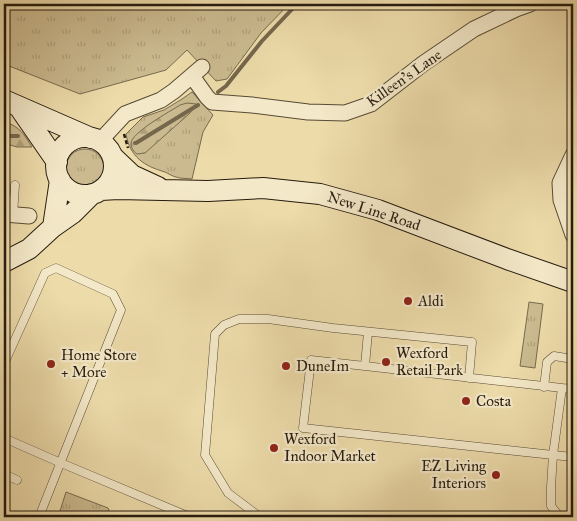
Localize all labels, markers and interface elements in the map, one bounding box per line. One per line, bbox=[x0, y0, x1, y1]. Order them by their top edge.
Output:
street label: Killeen's Lane bbox=[363, 46, 445, 110]
street label: New Line Road bbox=[325, 188, 423, 235]
place label: Aldi bbox=[417, 292, 444, 310]
marker: Aldi bbox=[402, 295, 414, 307]
place label: Wexford Retail Park bbox=[396, 344, 463, 379]
place label: Home Store + More bbox=[61, 346, 137, 381]
marker: Wexford Retail Park bbox=[380, 356, 392, 368]
place label: DuneIm bbox=[296, 357, 350, 375]
marker: Home Store + More bbox=[45, 358, 57, 370]
marker: DuneIm bbox=[280, 360, 292, 372]
place label: Costa bbox=[476, 392, 512, 410]
marker: Costa bbox=[460, 395, 472, 407]
place label: Wexford Indoor Market bbox=[284, 430, 377, 465]
marker: Wexford Indoor Market bbox=[268, 442, 280, 454]
place label: EZ Living Interiors bbox=[421, 457, 487, 492]
marker: EZ Living Interiors bbox=[490, 469, 502, 481]

